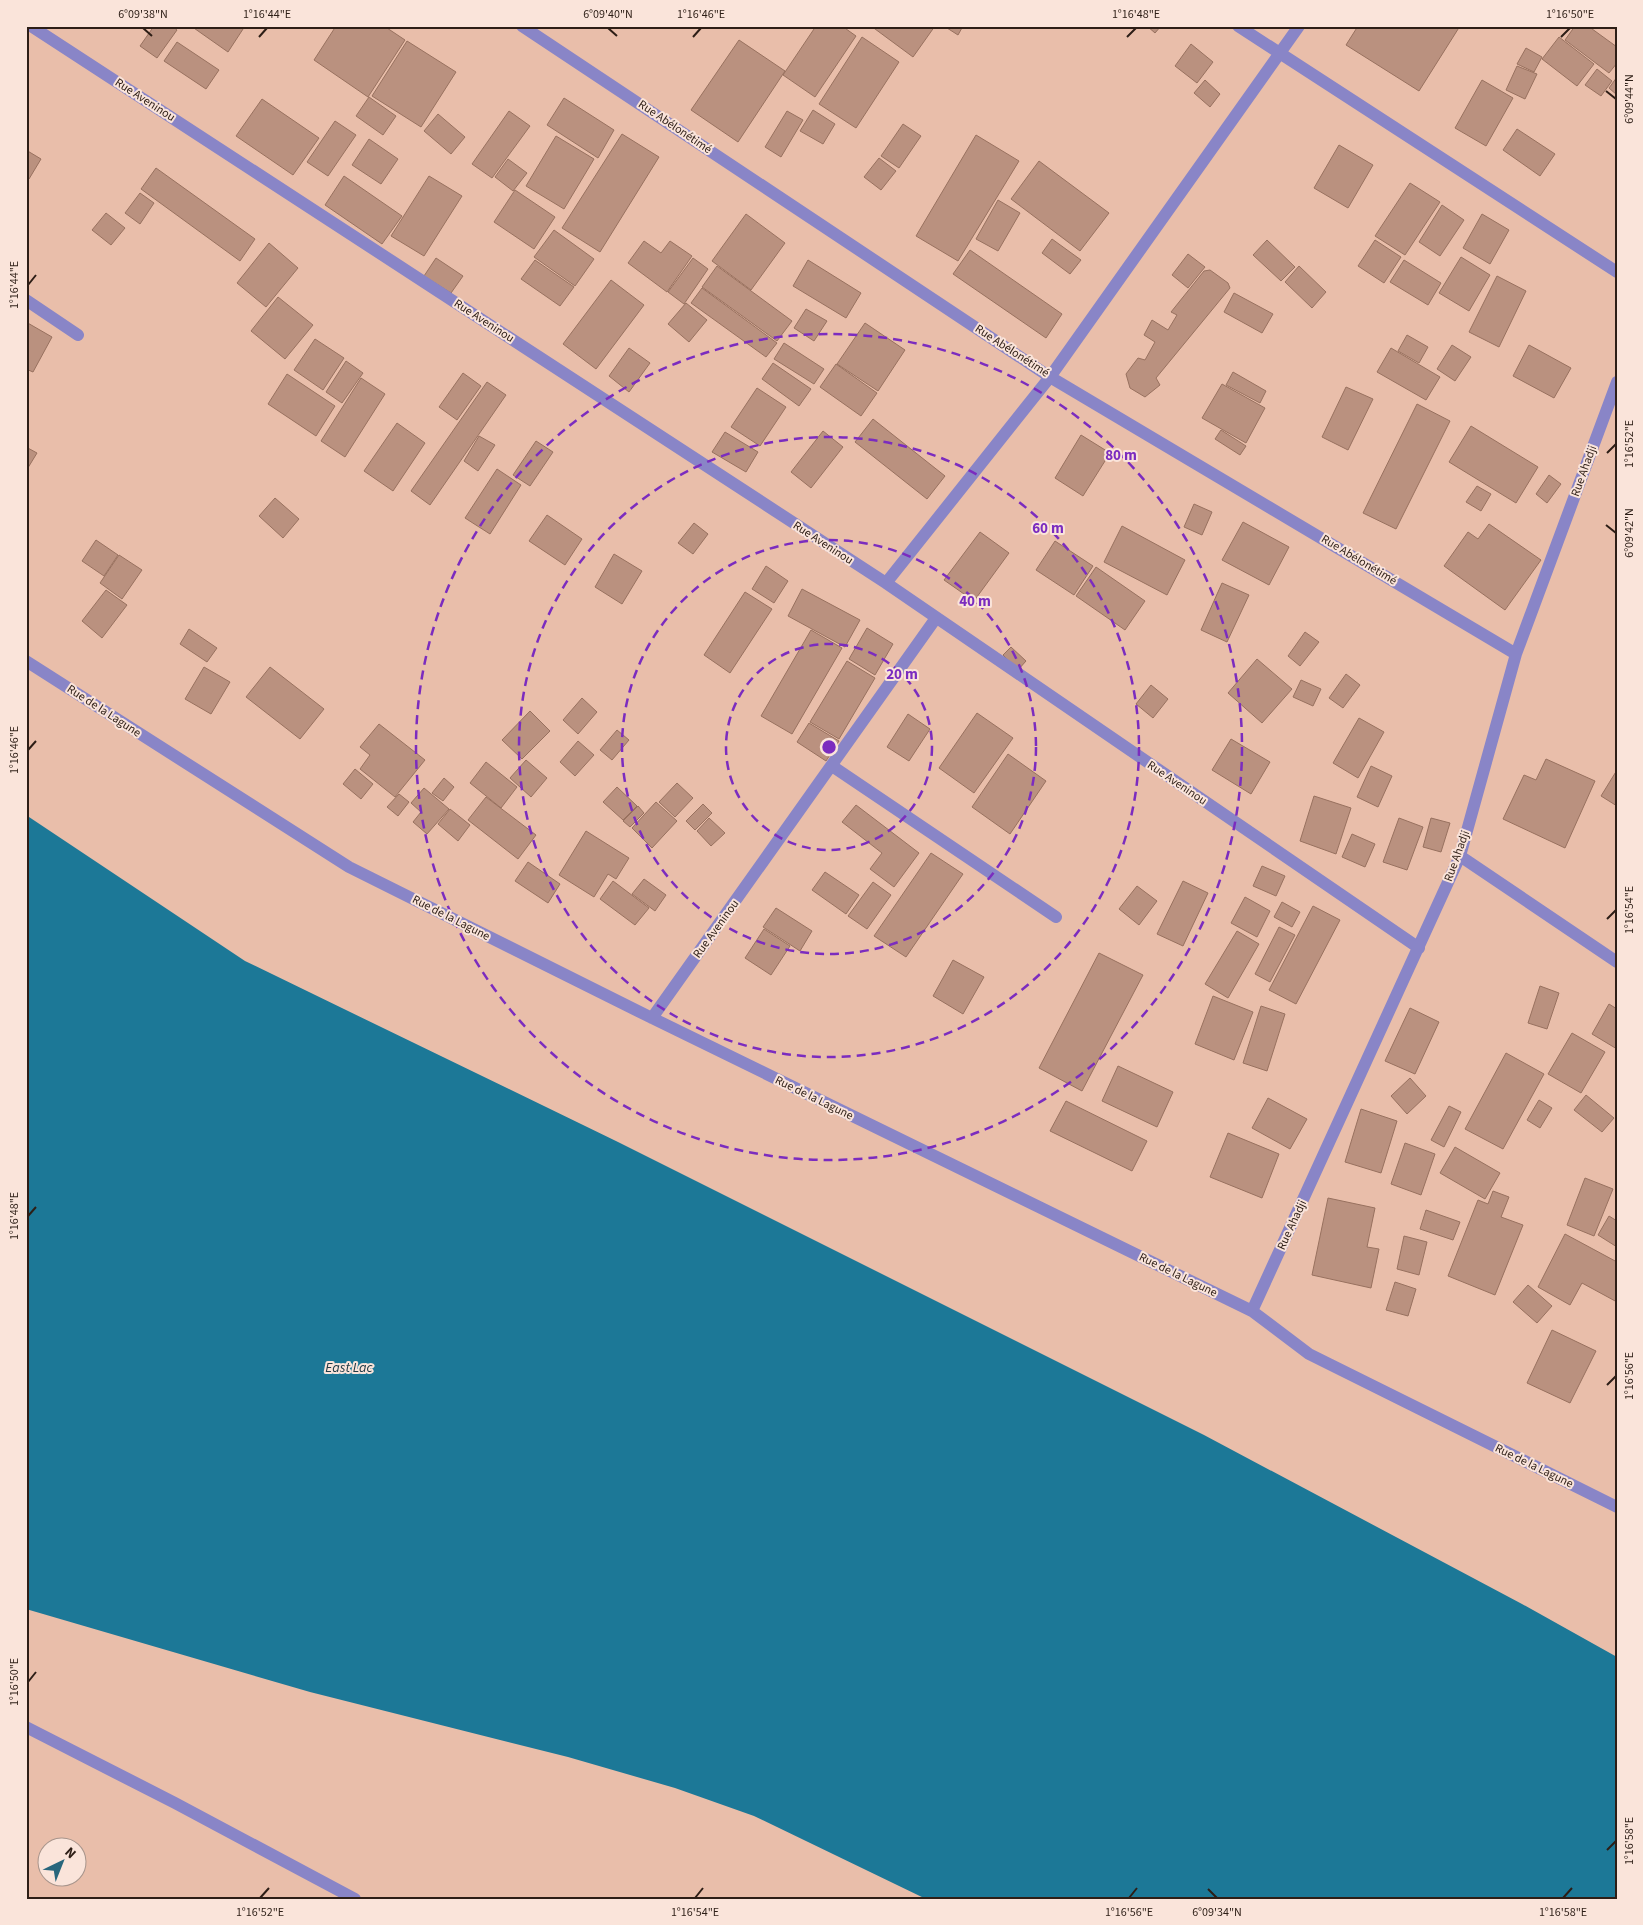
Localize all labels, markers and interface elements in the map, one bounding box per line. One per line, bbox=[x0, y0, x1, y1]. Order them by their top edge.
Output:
text: 6°09'38"N bbox=[118, 6, 168, 23]
text: 1°16'44"E bbox=[243, 6, 291, 23]
text: 6°09'40"N bbox=[583, 6, 633, 23]
text: 1°16'46"E bbox=[677, 6, 725, 23]
text: 1°16'48"E bbox=[1112, 6, 1160, 23]
text: 1°16'50"E bbox=[1546, 6, 1594, 23]
street label: Rue Aveninou bbox=[112, 74, 178, 126]
text: 6°09'44"N bbox=[1621, 74, 1638, 124]
street label: Rue Abélonétimé bbox=[635, 96, 715, 158]
text: 1°16'44"E bbox=[6, 261, 23, 309]
street label: Rue Aveninou bbox=[451, 295, 517, 347]
street label: Rue Abélonétimé bbox=[971, 321, 1053, 381]
text: 1°16'52"E bbox=[1621, 420, 1638, 468]
street label: Rue Ahadji bbox=[1567, 443, 1601, 499]
text: 80 m bbox=[1105, 445, 1137, 466]
text: 6°09'42"N bbox=[1621, 508, 1638, 558]
street label: Rue Aveninou bbox=[790, 517, 856, 569]
text: 60 m bbox=[1032, 518, 1064, 539]
street label: Rue Abélonétimé bbox=[1318, 531, 1400, 589]
text: 40 m bbox=[959, 591, 991, 612]
text: 20 m bbox=[886, 664, 918, 685]
street label: Rue de la Lagune bbox=[64, 681, 144, 741]
text: 1°16'46"E bbox=[6, 726, 23, 774]
centre of rings bbox=[820, 738, 838, 756]
street label: Rue Aveninou bbox=[1144, 757, 1210, 809]
street label: Rue Ahadji bbox=[1440, 828, 1474, 884]
text: 1°16'54"E bbox=[1621, 886, 1638, 934]
street label: Rue de la Lagune bbox=[409, 891, 493, 945]
street label: Rue Aveninou bbox=[689, 896, 743, 962]
street label: Rue de la Lagune bbox=[772, 1072, 856, 1124]
text: 1°16'48"E bbox=[6, 1192, 23, 1240]
street label: Rue Ahadji bbox=[1273, 1197, 1311, 1253]
street label: Rue de la Lagune bbox=[1136, 1249, 1220, 1301]
text: 1°16'56"E bbox=[1621, 1352, 1638, 1400]
water label: East Lac bbox=[325, 1358, 374, 1378]
street label: Rue de la Lagune bbox=[1492, 1440, 1576, 1492]
text: 1°16'50"E bbox=[6, 1658, 23, 1706]
text: 1°16'58"E bbox=[1621, 1817, 1638, 1865]
north arrow bbox=[38, 1838, 88, 1888]
text: N bbox=[60, 1843, 80, 1864]
text: 1°16'52"E bbox=[236, 1904, 284, 1921]
text: 1°16'54"E bbox=[671, 1904, 719, 1921]
text: 1°16'56"E bbox=[1105, 1904, 1153, 1921]
text: 6°09'34"N bbox=[1192, 1904, 1242, 1921]
text: 1°16'58"E bbox=[1539, 1904, 1587, 1921]

